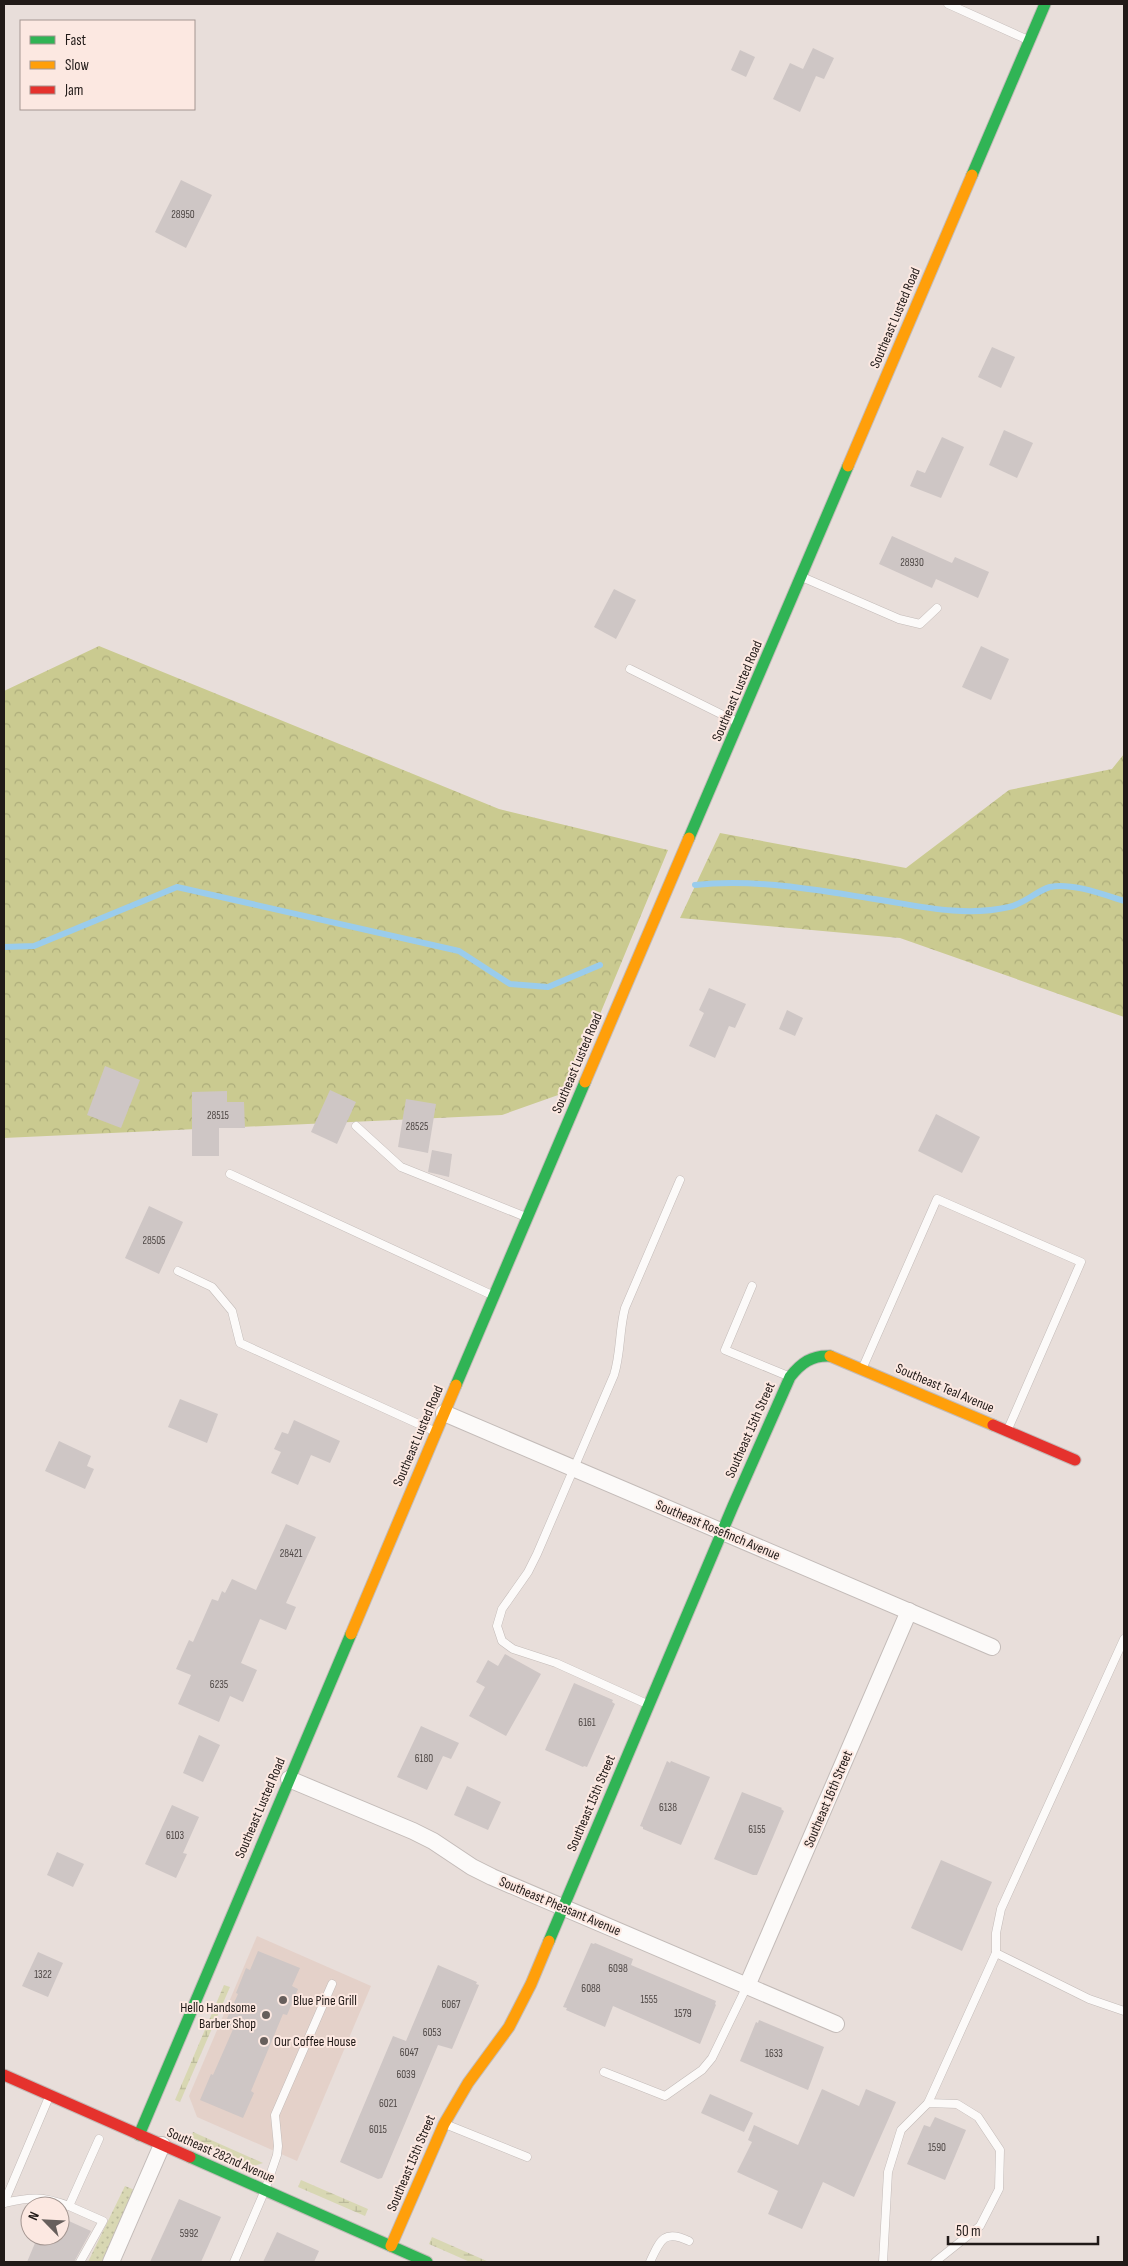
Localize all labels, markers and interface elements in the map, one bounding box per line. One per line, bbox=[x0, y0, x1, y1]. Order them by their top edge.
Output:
legend bbox=[20, 20, 195, 110]
text: Fast bbox=[65, 31, 87, 50]
text: Slow bbox=[65, 56, 89, 75]
text: Jam bbox=[64, 81, 83, 100]
house number: 28950 bbox=[171, 208, 195, 221]
street label: Southeast Lusted Road bbox=[866, 265, 924, 371]
house number: 28930 bbox=[900, 556, 924, 569]
street label: Southeast Lusted Road bbox=[708, 638, 766, 744]
street label: Southeast Lusted Road bbox=[548, 1010, 606, 1116]
house number: 28515 bbox=[207, 1109, 229, 1122]
house number: 28525 bbox=[406, 1120, 428, 1133]
house number: 28505 bbox=[142, 1234, 166, 1247]
street label: Southeast Teal Avenue bbox=[893, 1360, 997, 1416]
street label: Southeast 15th Street bbox=[721, 1379, 779, 1481]
street label: Southeast Lusted Road bbox=[389, 1383, 447, 1489]
street label: Southeast Rosefinch Avenue bbox=[653, 1496, 783, 1564]
house number: 28421 bbox=[280, 1547, 302, 1560]
house number: 6235 bbox=[210, 1678, 228, 1691]
house number: 6161 bbox=[578, 1716, 596, 1729]
street label: Southeast 16th Street bbox=[800, 1748, 856, 1850]
house number: 6180 bbox=[415, 1752, 433, 1765]
street label: Southeast 15th Street bbox=[563, 1752, 619, 1854]
street label: Southeast Lusted Road bbox=[231, 1755, 289, 1861]
house number: 6138 bbox=[659, 1801, 677, 1814]
house number: 6155 bbox=[748, 1823, 766, 1836]
house number: 6103 bbox=[166, 1829, 184, 1842]
street label: Southeast Pheasant Avenue bbox=[497, 1873, 623, 1939]
house number: 6098 bbox=[608, 1962, 628, 1975]
house number: 1322 bbox=[34, 1968, 52, 1981]
house number: 6088 bbox=[581, 1982, 601, 1995]
place label: Blue Pine Grill bbox=[293, 1992, 357, 2009]
house number: 1555 bbox=[640, 1993, 658, 2006]
marker: Blue Pine Grill bbox=[277, 1994, 289, 2006]
house number: 6067 bbox=[442, 1998, 461, 2011]
place label: Hello Handsome Barber Shop bbox=[180, 1999, 256, 2032]
house number: 1579 bbox=[674, 2007, 692, 2020]
marker: Hello Handsome Barber Shop bbox=[260, 2009, 272, 2021]
house number: 6053 bbox=[423, 2026, 442, 2039]
place label: Our Coffee House bbox=[274, 2033, 356, 2050]
marker: Our Coffee House bbox=[258, 2035, 270, 2047]
house number: 6047 bbox=[400, 2046, 419, 2059]
house number: 1633 bbox=[765, 2047, 783, 2060]
house number: 6039 bbox=[396, 2068, 416, 2081]
house number: 6021 bbox=[379, 2097, 397, 2110]
street label: Southeast 15th Street bbox=[383, 2112, 439, 2214]
house number: 6015 bbox=[369, 2123, 387, 2136]
street label: Southeast 282nd Avenue bbox=[164, 2124, 278, 2186]
house number: 1590 bbox=[928, 2141, 946, 2154]
north arrow bbox=[20, 2196, 70, 2246]
text: N bbox=[24, 2209, 43, 2223]
scale bar bbox=[948, 2214, 1098, 2246]
text: 50 m bbox=[956, 2222, 981, 2241]
house number: 5992 bbox=[180, 2227, 199, 2240]

